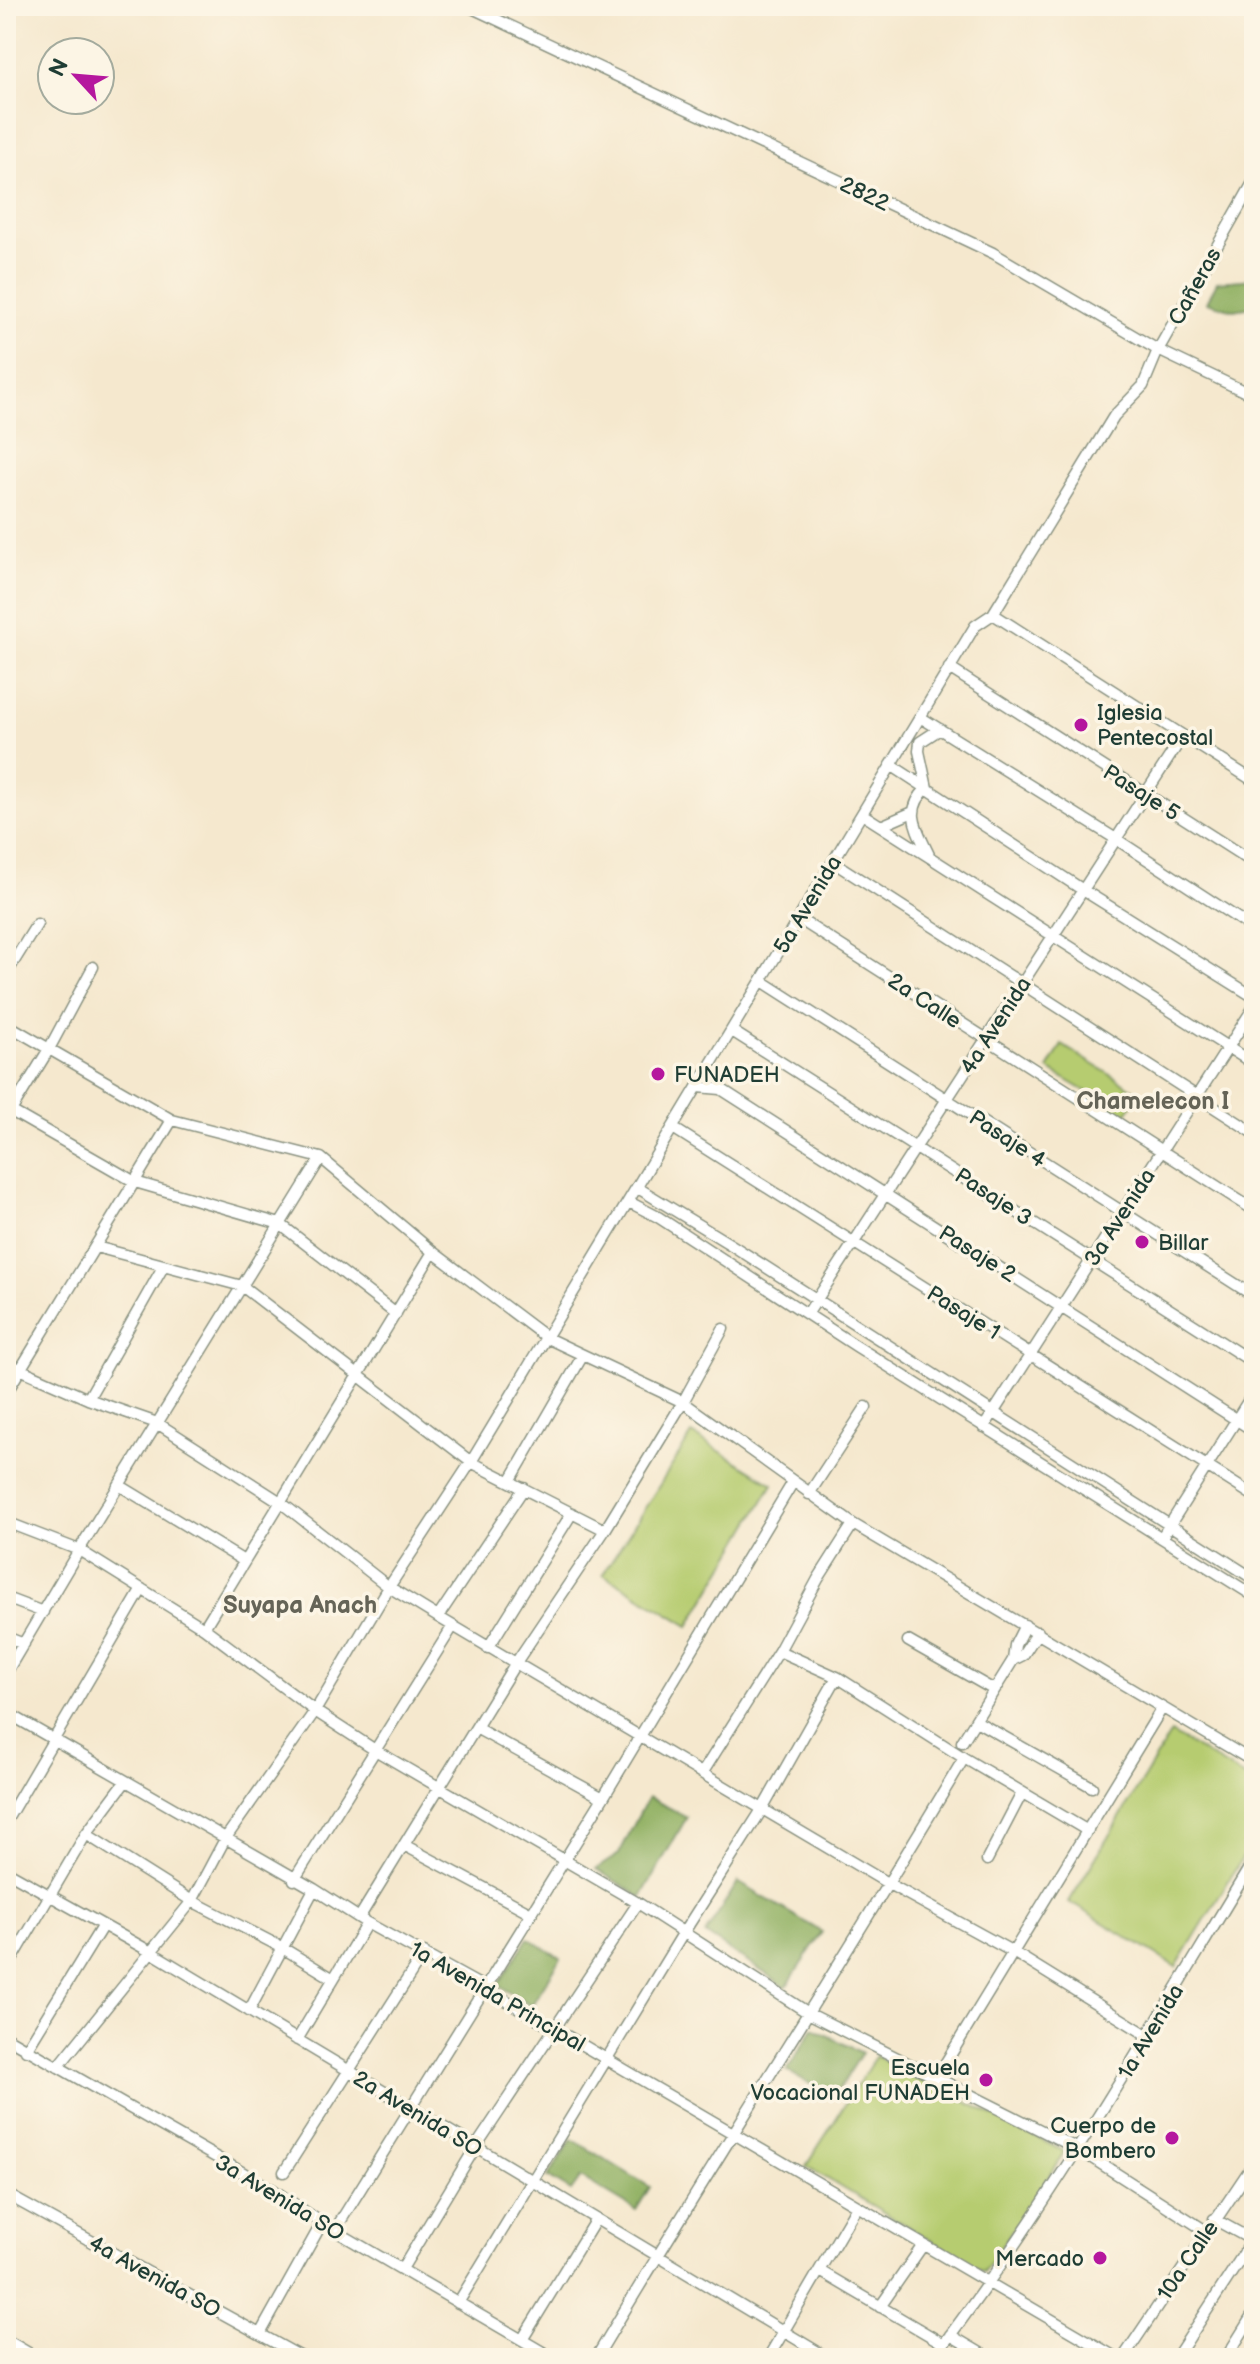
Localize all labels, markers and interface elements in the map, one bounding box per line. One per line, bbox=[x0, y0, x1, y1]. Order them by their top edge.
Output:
north arrow bbox=[36, 36, 116, 116]
text: N bbox=[44, 55, 75, 81]
street label: 2822 bbox=[835, 171, 894, 218]
street label: Cañeras bbox=[1163, 243, 1228, 330]
place label: Iglesia Pentecostal bbox=[1097, 700, 1213, 752]
marker: Iglesia Pentecostal bbox=[1072, 716, 1090, 734]
street label: Pasaje 5 bbox=[1098, 759, 1185, 827]
street label: 5a Avenida bbox=[768, 851, 848, 959]
street label: 2a Calle bbox=[882, 968, 966, 1035]
street label: 4a Avenida bbox=[955, 972, 1038, 1080]
place label: FUNADEH bbox=[674, 1062, 780, 1089]
marker: FUNADEH bbox=[649, 1065, 667, 1083]
district label: Chamelecon I bbox=[1077, 1087, 1229, 1116]
street label: Pasaje 4 bbox=[964, 1104, 1051, 1174]
street label: Pasaje 3 bbox=[950, 1162, 1037, 1232]
street label: 3a Avenida bbox=[1079, 1164, 1162, 1272]
street label: Pasaje 2 bbox=[934, 1220, 1021, 1289]
place label: Billar bbox=[1158, 1230, 1209, 1257]
marker: Billar bbox=[1133, 1233, 1151, 1251]
street label: Pasaje 1 bbox=[921, 1280, 1005, 1346]
district label: Suyapa Anach bbox=[223, 1591, 377, 1620]
street label: 1a Avenida Principal bbox=[405, 1936, 590, 2058]
street label: 1a Avenida bbox=[1112, 1979, 1190, 2084]
place label: Escuela Vocacional FUNADEH bbox=[751, 2055, 970, 2107]
street label: 2a Avenida SO bbox=[348, 2065, 487, 2163]
marker: Escuela Vocacional FUNADEH bbox=[977, 2071, 995, 2089]
place label: Cuerpo de Bombero bbox=[1050, 2113, 1156, 2165]
marker: Cuerpo de Bombero bbox=[1163, 2129, 1181, 2147]
street label: 3a Avenida SO bbox=[210, 2149, 349, 2248]
street label: 10a Calle bbox=[1152, 2216, 1225, 2306]
street label: 4a Avenida SO bbox=[84, 2230, 225, 2325]
place label: Mercado bbox=[995, 2246, 1084, 2273]
marker: Mercado bbox=[1091, 2249, 1109, 2267]

